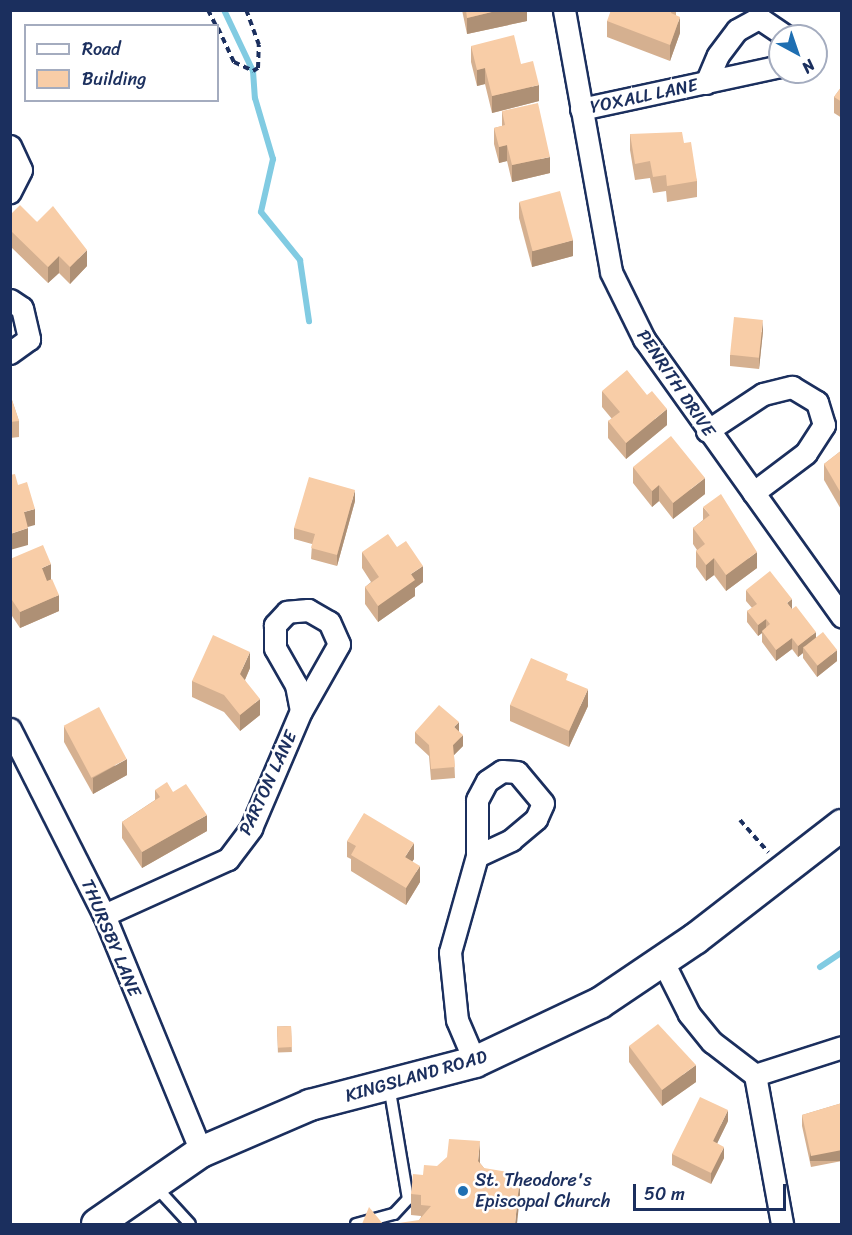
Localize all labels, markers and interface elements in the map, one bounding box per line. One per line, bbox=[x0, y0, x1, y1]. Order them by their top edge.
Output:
legend bbox=[24, 24, 219, 102]
north arrow bbox=[768, 24, 828, 84]
text: Road bbox=[82, 33, 121, 65]
text: N bbox=[795, 52, 822, 81]
text: Building bbox=[82, 63, 146, 95]
street label: YOXALL LANE bbox=[588, 74, 700, 118]
street label: PENRITH DRIVE bbox=[632, 325, 720, 441]
street label: PARTON LANE bbox=[234, 727, 302, 839]
street label: THURSBY LANE bbox=[77, 876, 145, 1000]
street label: KINGSLAND ROAD bbox=[343, 1045, 489, 1107]
place label: St. Theodore's Episcopal Church bbox=[475, 1170, 610, 1212]
scale bar bbox=[636, 1172, 789, 1210]
text: 50 m bbox=[644, 1178, 685, 1210]
marker: St. Theodore's Episcopal Church bbox=[456, 1184, 470, 1198]

